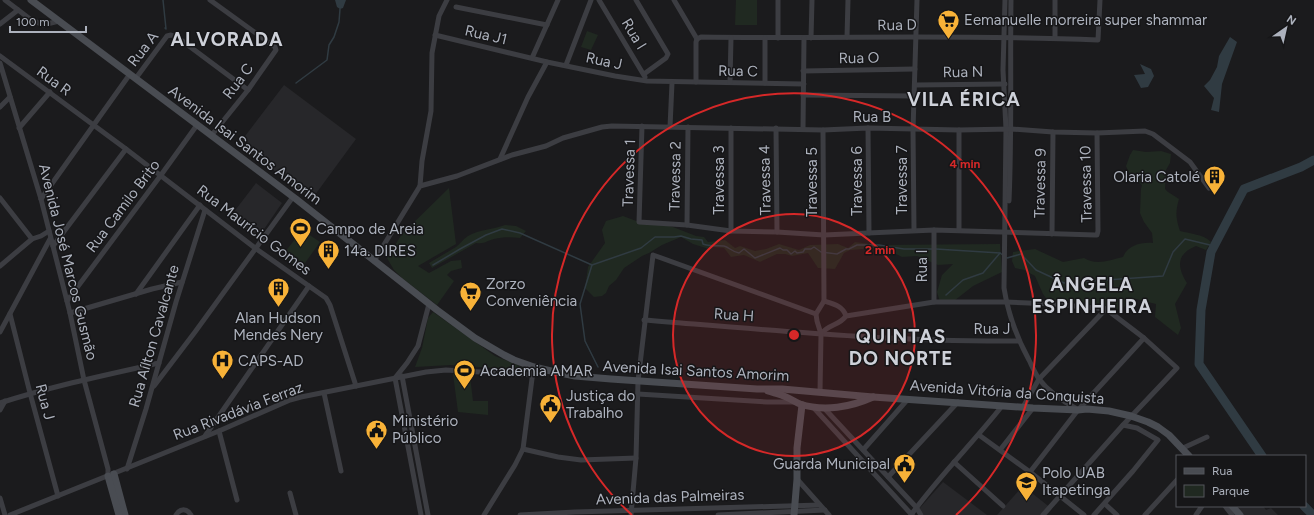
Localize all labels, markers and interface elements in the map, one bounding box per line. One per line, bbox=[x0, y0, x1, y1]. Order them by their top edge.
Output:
supermarket icon: Eemanuelle morreira super shammar bbox=[936, 7, 962, 40]
scale bar bbox=[10, 8, 86, 34]
north arrow bbox=[1266, 8, 1306, 48]
place label: Eemanuelle morreira super shammar bbox=[964, 11, 1207, 29]
text: N bbox=[1284, 12, 1298, 28]
text: 100 m bbox=[16, 15, 50, 29]
street label: Rua I bbox=[618, 15, 650, 53]
street label: Rua D bbox=[877, 16, 917, 34]
street label: Rua J1 bbox=[463, 21, 509, 49]
street label: Rua A bbox=[124, 28, 162, 70]
district label: ALVORADA bbox=[170, 28, 284, 51]
street label: Rua J bbox=[584, 48, 624, 74]
street label: Rua O bbox=[838, 49, 880, 67]
street label: Rua C bbox=[219, 59, 257, 102]
street label: Rua R bbox=[33, 62, 75, 100]
street label: Rua C bbox=[718, 62, 758, 80]
street label: Rua N bbox=[942, 63, 984, 81]
street label: Avenida Isai Santos Amorim bbox=[165, 82, 325, 208]
district label: VILA ÉRICA bbox=[907, 88, 1021, 111]
street label: Rua B bbox=[853, 108, 891, 126]
street label: Travessa 1 bbox=[619, 139, 639, 207]
street label: Travessa 2 bbox=[665, 141, 685, 211]
street label: Travessa 3 bbox=[710, 145, 728, 215]
street label: Travessa 4 bbox=[755, 145, 775, 215]
street label: Travessa 7 bbox=[893, 145, 911, 215]
street label: Travessa 10 bbox=[1076, 145, 1096, 223]
street label: Travessa 6 bbox=[848, 146, 866, 216]
street label: Travessa 5 bbox=[803, 147, 821, 217]
street label: Travessa 9 bbox=[1030, 148, 1050, 218]
street label: Rua Camilo Brito bbox=[82, 156, 164, 256]
text: 4 min bbox=[950, 157, 981, 171]
street label: Avenida José Marcos Gusmão bbox=[35, 162, 101, 362]
building icon: Olaria Catolé bbox=[1202, 164, 1228, 197]
place label: Olaria Catolé bbox=[1113, 168, 1200, 186]
street label: Rua Maurício Gomes bbox=[193, 181, 315, 279]
sports icon: Campo de Areia bbox=[288, 216, 314, 249]
place label: Campo de Areia bbox=[316, 220, 424, 238]
building icon: 14a. DIRES bbox=[316, 238, 342, 271]
place label: 14a. DIRES bbox=[344, 242, 416, 260]
text: 2 min bbox=[865, 243, 895, 257]
street label: Rua I bbox=[913, 249, 931, 283]
street label: Rua Aílton Cavalcante bbox=[125, 263, 183, 409]
district label: ÂNGELA ESPINHEIRA bbox=[1031, 273, 1153, 318]
place label: Zorzo Conveniência bbox=[486, 275, 577, 310]
building icon: Alan Hudson Mendes Nery bbox=[265, 276, 291, 309]
supermarket icon: Zorzo Conveniência bbox=[458, 280, 484, 313]
street label: Rua H bbox=[713, 305, 755, 325]
place label: Alan Hudson Mendes Nery bbox=[233, 309, 323, 344]
street label: Rua J bbox=[974, 320, 1010, 338]
district label: QUINTAS DO NORTE bbox=[849, 325, 953, 370]
centre of rings bbox=[787, 328, 801, 342]
hospital icon: CAPS-AD bbox=[210, 348, 236, 381]
place label: CAPS-AD bbox=[238, 352, 304, 370]
street label: Avenida Isai Santos Amorim bbox=[602, 357, 790, 385]
sports icon: Academia AMAR bbox=[451, 358, 477, 391]
place label: Academia AMAR bbox=[480, 362, 593, 380]
street label: Avenida Vitória da Conquista bbox=[909, 376, 1105, 408]
street label: Rua Rivadávia Ferraz bbox=[171, 378, 305, 444]
street label: Rua J bbox=[32, 382, 58, 422]
place label: Justiça do Trabalho bbox=[566, 387, 635, 422]
public building icon: Justiça do Trabalho bbox=[538, 392, 564, 425]
place label: Ministério Público bbox=[392, 412, 458, 447]
public building icon: Ministério Público bbox=[364, 417, 390, 450]
public building icon: Guarda Municipal bbox=[892, 451, 918, 484]
place label: Guarda Municipal bbox=[773, 455, 890, 473]
legend bbox=[1176, 455, 1306, 507]
place label: Polo UAB Itapetinga bbox=[1042, 464, 1110, 499]
text: Rua bbox=[1212, 464, 1232, 478]
school or university icon: Polo UAB Itapetinga bbox=[1013, 469, 1039, 502]
text: Parque bbox=[1212, 484, 1250, 498]
street label: Avenida das Palmeiras bbox=[595, 485, 745, 509]

